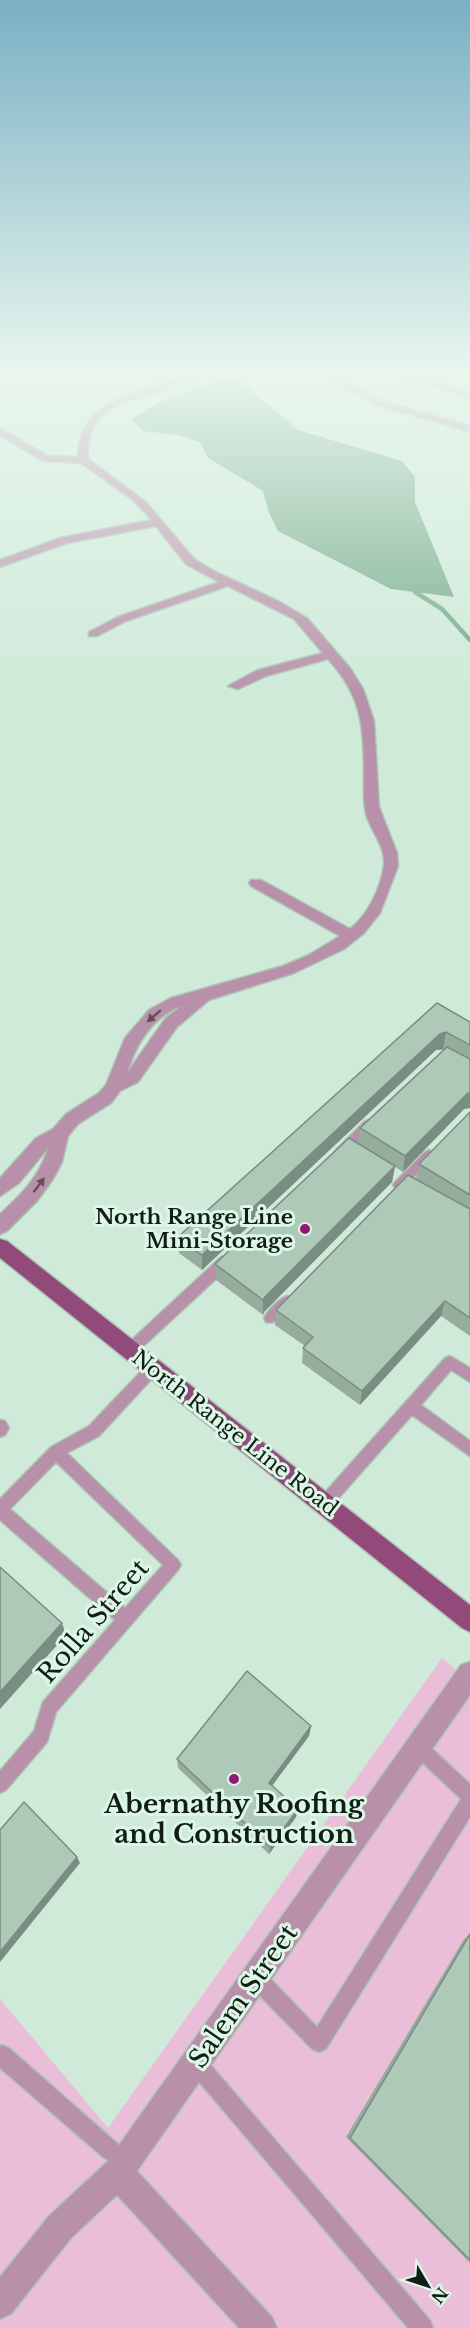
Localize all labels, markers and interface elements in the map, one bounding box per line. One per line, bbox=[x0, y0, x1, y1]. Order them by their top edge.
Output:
one-way arrow bbox=[147, 1009, 162, 1022]
one-way arrow bbox=[33, 1178, 45, 1194]
place label: North Range Line Mini-Storage bbox=[95, 1204, 293, 1254]
marker: North Range Line Mini-Storage bbox=[298, 1222, 312, 1236]
street label: North Range Line Road bbox=[127, 1344, 343, 1522]
street label: Rolla Street bbox=[30, 1552, 156, 1690]
marker: Abernathy Roofing and Construction bbox=[227, 1772, 241, 1786]
place label: Abernathy Roofing and Construction bbox=[103, 1788, 365, 1850]
street label: Salem Street bbox=[182, 1918, 304, 2074]
north arrow bbox=[398, 2256, 458, 2316]
text: N bbox=[427, 2283, 452, 2308]

